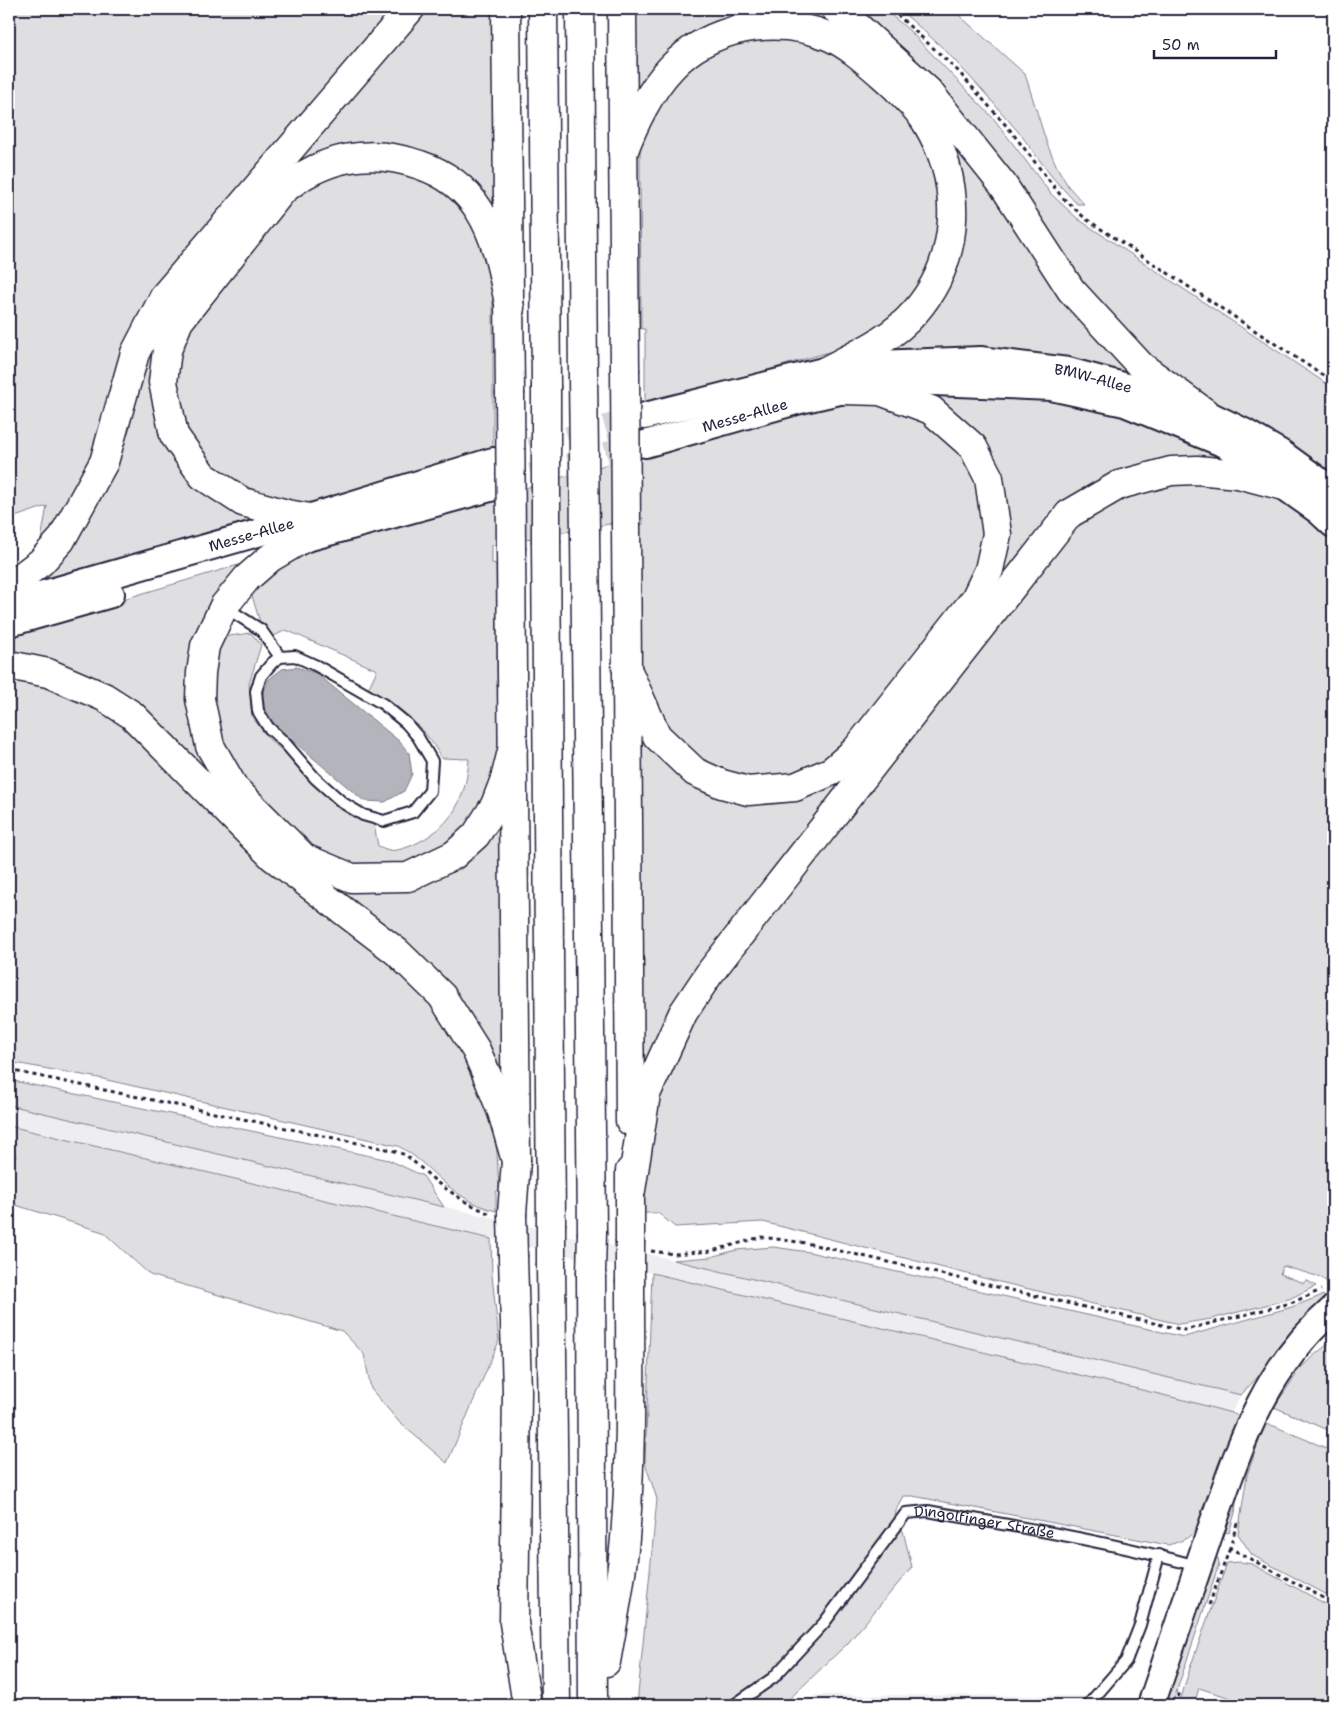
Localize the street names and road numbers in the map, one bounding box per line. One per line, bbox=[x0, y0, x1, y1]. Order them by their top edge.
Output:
street label: BMW-Allee bbox=[1053, 359, 1134, 398]
street label: Messe-Allee bbox=[700, 394, 790, 437]
street label: Messe-Allee bbox=[206, 513, 297, 556]
street label: Dingolfinger Straße bbox=[913, 1501, 1056, 1543]

